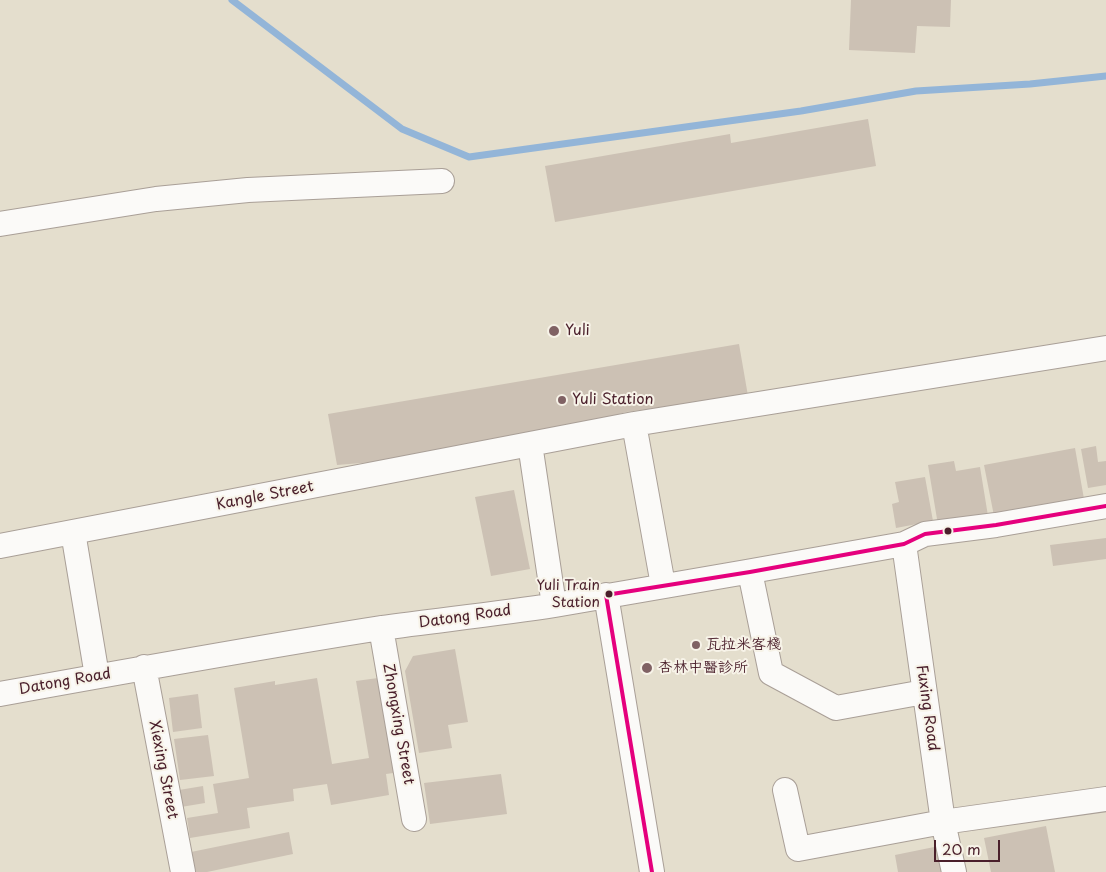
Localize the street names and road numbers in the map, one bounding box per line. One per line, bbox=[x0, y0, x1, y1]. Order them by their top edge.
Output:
street label: Kangle Street bbox=[215, 478, 315, 514]
street label: Datong Road bbox=[418, 602, 512, 632]
street label: Zhongxing Street bbox=[378, 662, 418, 786]
street label: Fuxing Road bbox=[912, 664, 942, 752]
street label: Datong Road bbox=[18, 665, 112, 699]
street label: Xiexing Street bbox=[145, 719, 181, 821]

